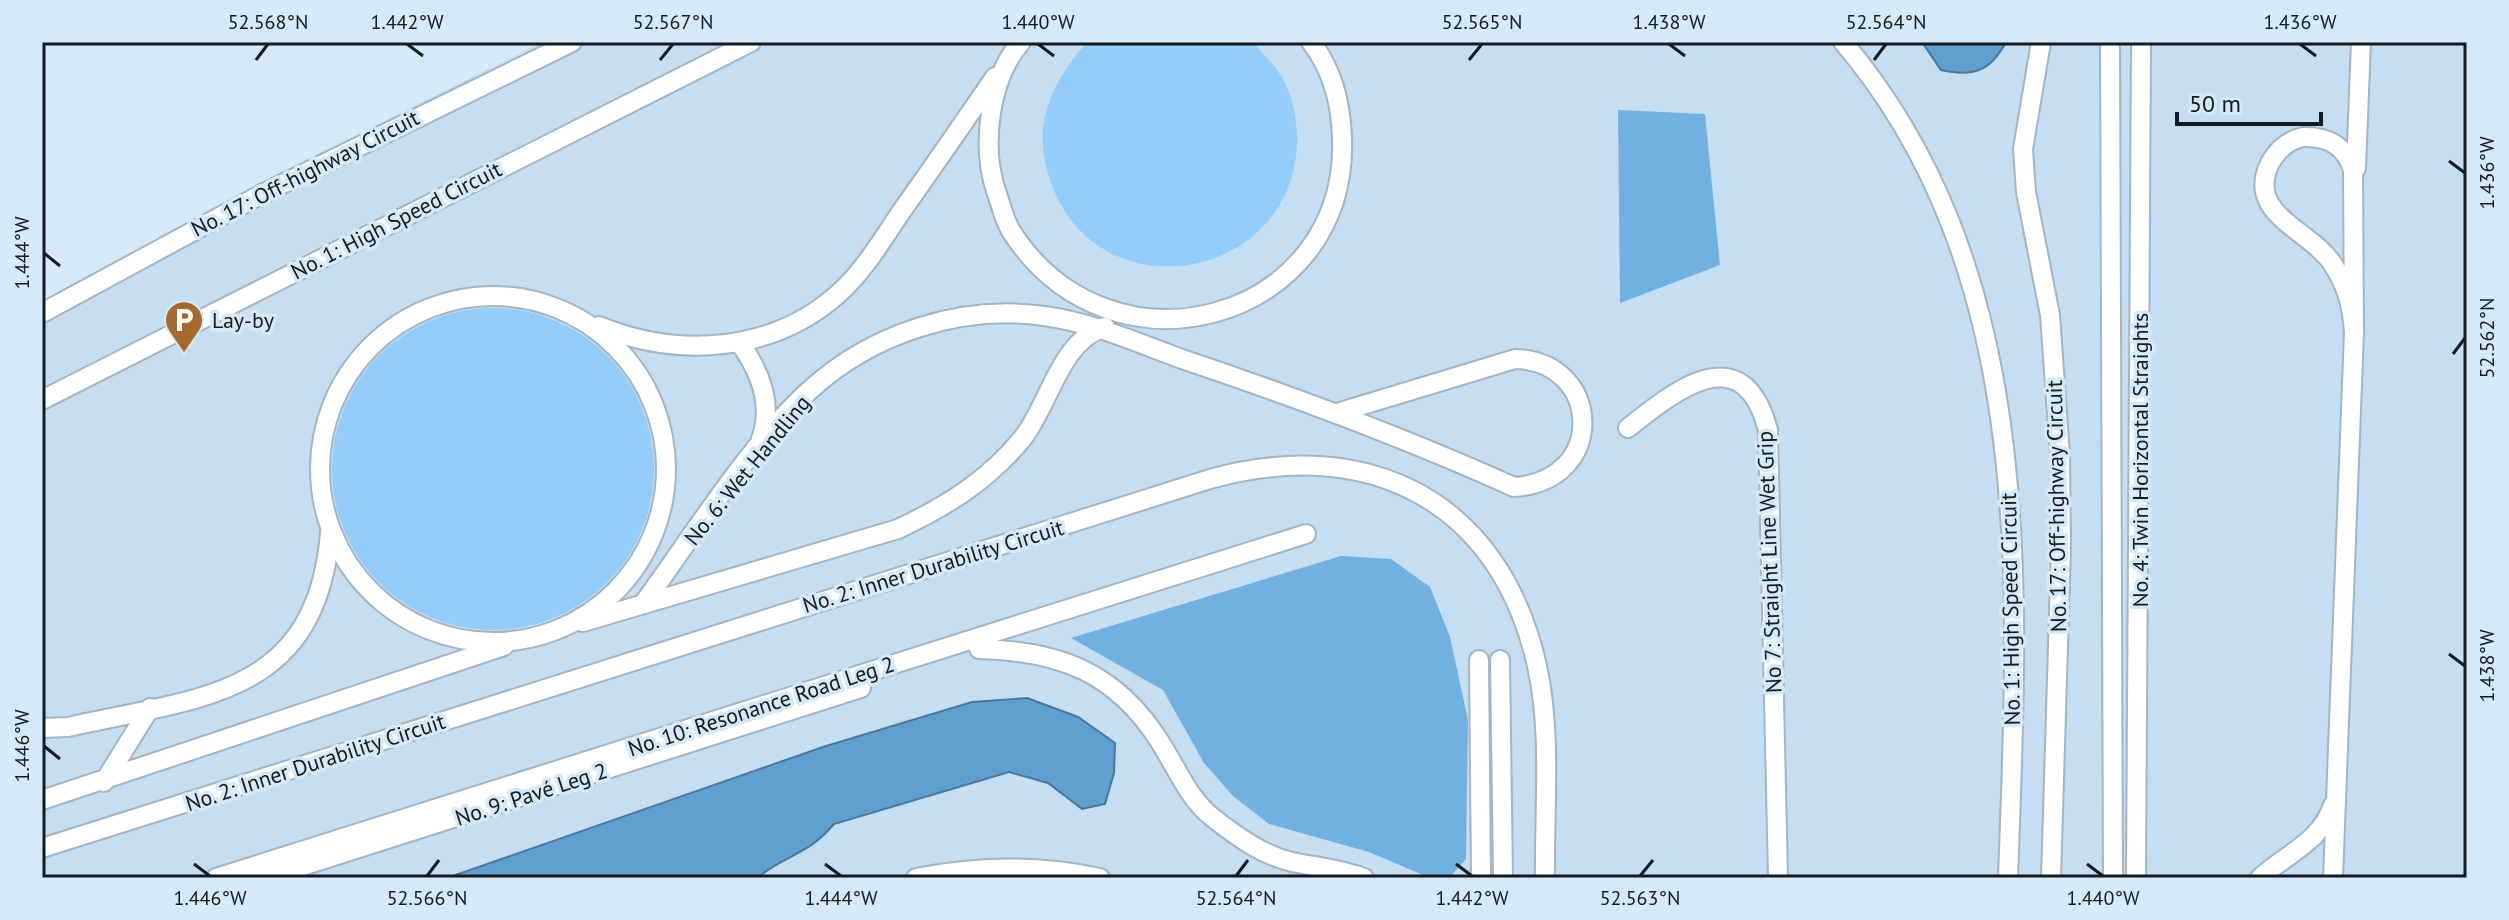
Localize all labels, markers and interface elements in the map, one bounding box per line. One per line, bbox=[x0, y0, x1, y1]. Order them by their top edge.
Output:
text: 52.568°N bbox=[228, 9, 308, 35]
text: 1.442°W bbox=[371, 9, 444, 35]
text: 52.567°N bbox=[633, 9, 713, 35]
text: 1.440°W bbox=[1002, 9, 1075, 35]
text: 52.565°N bbox=[1442, 9, 1522, 35]
text: 1.438°W bbox=[1633, 9, 1706, 35]
text: 52.564°N bbox=[1846, 9, 1926, 35]
text: 1.436°W bbox=[2264, 9, 2337, 35]
scale bar bbox=[2177, 76, 2321, 126]
text: 50 m bbox=[2189, 88, 2241, 119]
street label: No. 17: Off-highway Circuit bbox=[186, 103, 424, 243]
text: 1.436°W bbox=[2474, 136, 2500, 209]
street label: No. 1: High Speed Circuit bbox=[286, 154, 507, 285]
text: 1.444°W bbox=[9, 216, 35, 289]
text: 52.562°N bbox=[2474, 298, 2500, 378]
parking icon: Lay-by bbox=[163, 299, 205, 354]
place label: Lay-by bbox=[212, 306, 275, 334]
street label: No. 4: Twin Horizontal Straights bbox=[2126, 313, 2154, 607]
street label: No. 17: Off-highway Circuit bbox=[2040, 379, 2072, 632]
street label: No. 6: Wet Handling bbox=[678, 389, 816, 551]
street label: No 7: Straight Line Wet Grip bbox=[1750, 430, 1788, 694]
street label: No. 1: High Speed Circuit bbox=[1994, 492, 2026, 726]
street label: No. 2: Inner Durability Circuit bbox=[799, 513, 1067, 619]
text: 1.438°W bbox=[2474, 629, 2500, 702]
street label: No. 10: Resonance Road Leg 2 bbox=[624, 650, 898, 762]
street label: No. 2: Inner Durability Circuit bbox=[182, 707, 449, 817]
text: 1.446°W bbox=[9, 709, 35, 782]
street label: No. 9: Pavé Leg 2 bbox=[451, 756, 611, 832]
text: 1.446°W bbox=[174, 885, 247, 911]
text: 52.566°N bbox=[387, 885, 467, 911]
text: 1.444°W bbox=[805, 885, 878, 911]
text: 52.564°N bbox=[1196, 885, 1276, 911]
text: 1.442°W bbox=[1436, 885, 1509, 911]
text: 52.563°N bbox=[1600, 885, 1680, 911]
text: 1.440°W bbox=[2067, 885, 2140, 911]

